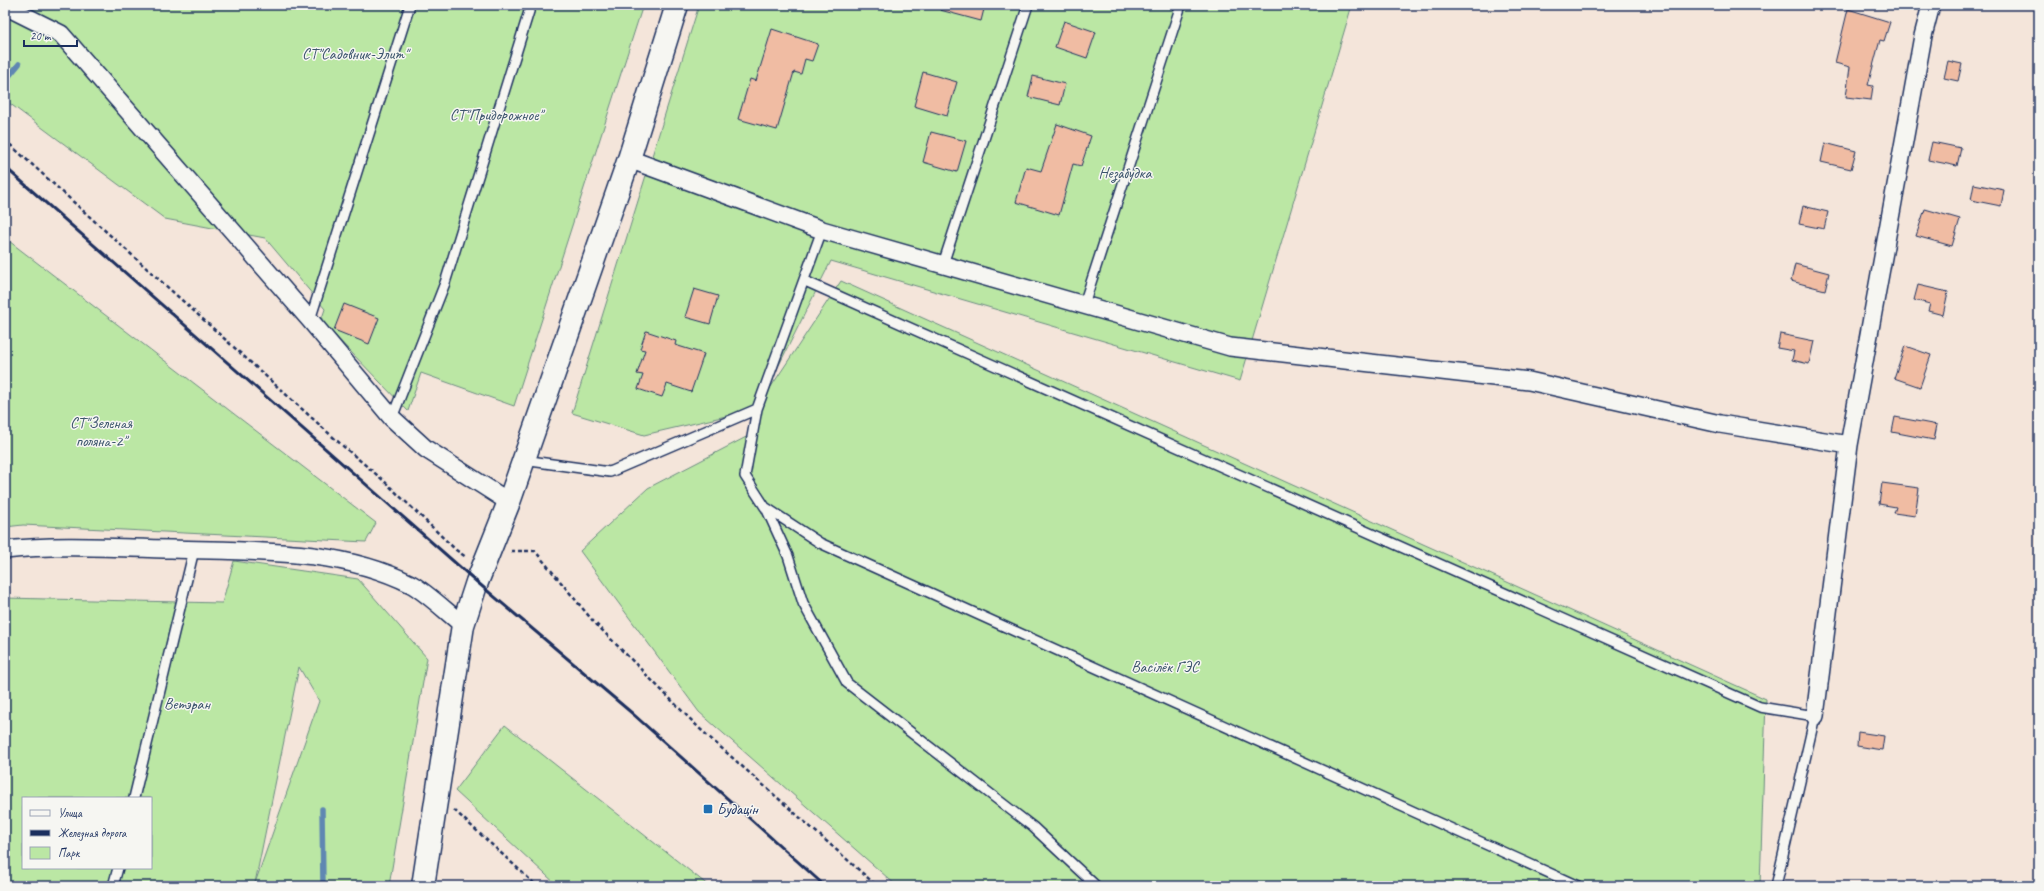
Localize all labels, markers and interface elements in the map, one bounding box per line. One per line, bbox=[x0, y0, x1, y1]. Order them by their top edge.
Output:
scale bar bbox=[24, 22, 77, 48]
text: 20 m bbox=[30, 28, 52, 44]
park label: СТ"Садовник-Элит" bbox=[302, 44, 411, 64]
park label: СТ"Придорожное" bbox=[450, 105, 545, 125]
park label: Незабудка bbox=[1099, 163, 1152, 183]
park label: СТ"Зеленая поляна-2" bbox=[70, 413, 133, 451]
park label: Васілёк ГЭС bbox=[1131, 657, 1200, 677]
park label: Ветэран bbox=[164, 694, 212, 714]
legend bbox=[22, 797, 152, 869]
place label: Будацін bbox=[717, 799, 759, 819]
marker: Будацін bbox=[702, 803, 714, 815]
text: Улица bbox=[58, 805, 83, 821]
text: Железная дорога bbox=[58, 825, 127, 841]
text: Парк bbox=[58, 845, 81, 861]

